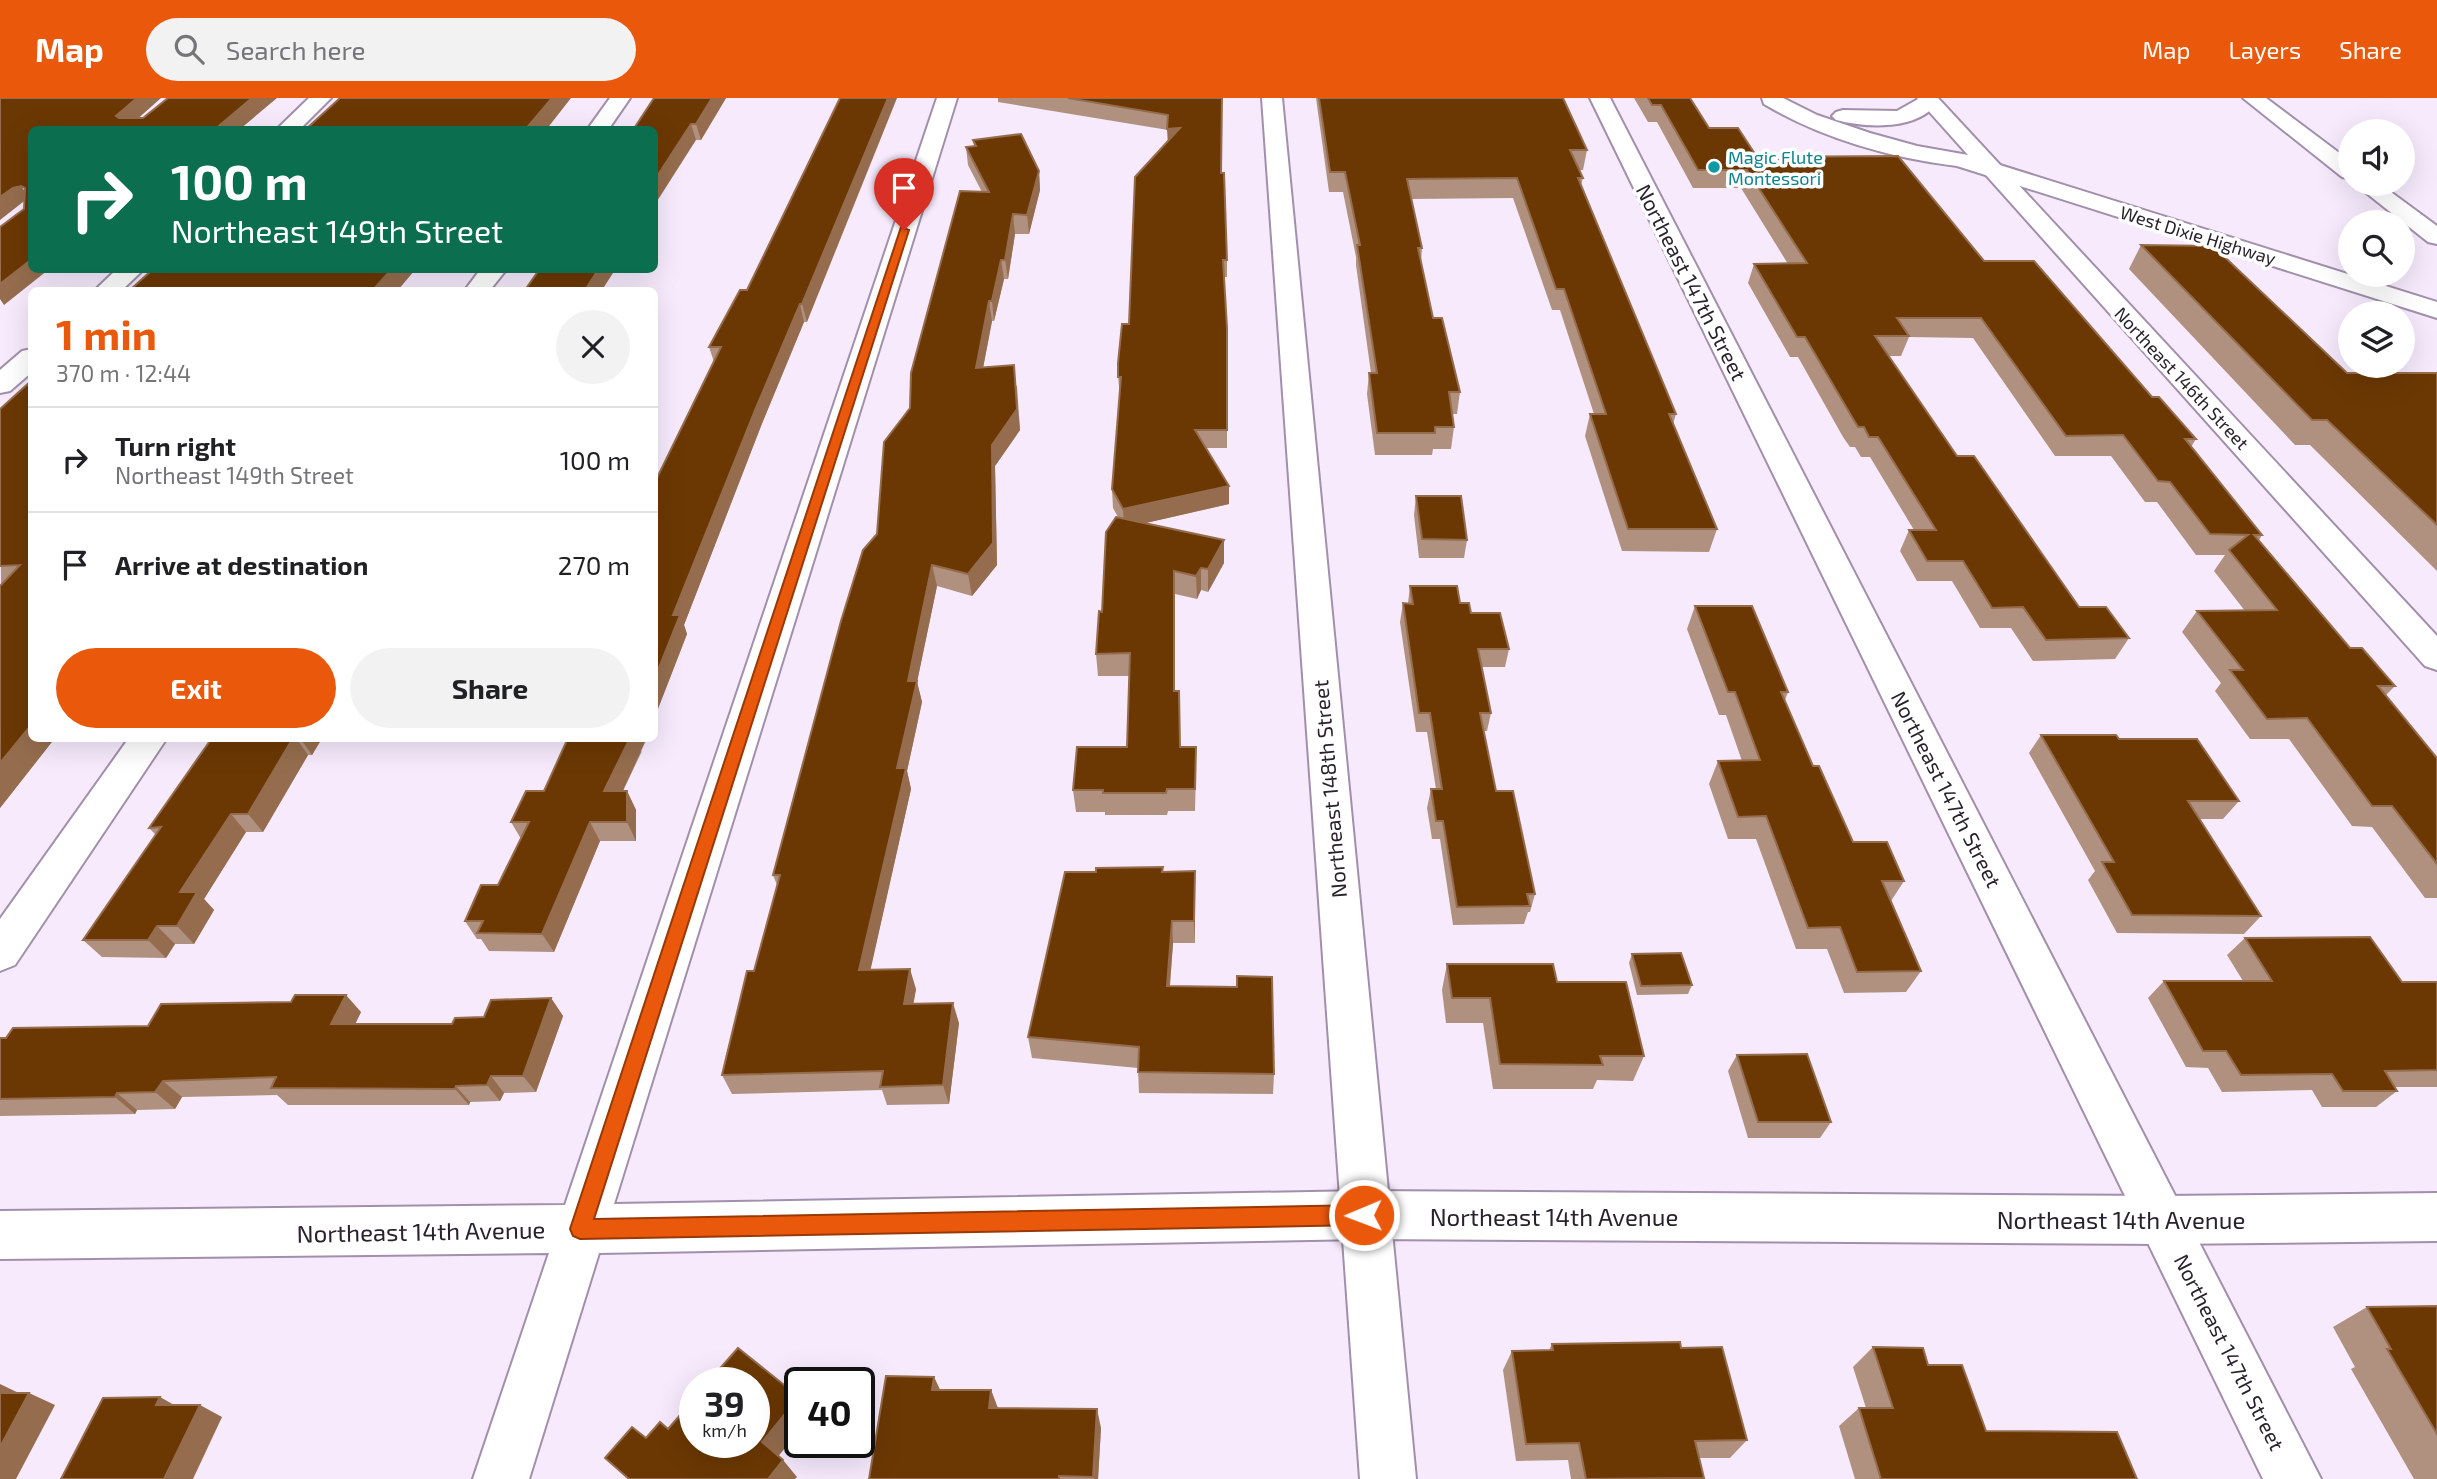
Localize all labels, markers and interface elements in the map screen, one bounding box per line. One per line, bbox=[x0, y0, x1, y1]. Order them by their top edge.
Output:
search box bbox=[146, 18, 636, 81]
text: Map bbox=[35, 29, 104, 69]
icon: search bbox=[170, 30, 208, 68]
text: Search here bbox=[226, 34, 365, 65]
text: Map bbox=[2142, 35, 2190, 64]
text: Layers bbox=[2228, 35, 2301, 64]
text: Share bbox=[2339, 35, 2402, 64]
map controls bbox=[2338, 119, 2415, 378]
button: sound bbox=[2338, 119, 2415, 196]
place label: Magic Flute Montessori bbox=[1728, 146, 1823, 189]
text: 100 m bbox=[171, 151, 308, 210]
icon: right bbox=[56, 154, 147, 245]
pin bbox=[874, 158, 934, 230]
marker: Magic Flute Montessori bbox=[1706, 159, 1722, 175]
icon: arrive bbox=[885, 169, 923, 207]
street label: Northeast 147th Street bbox=[1632, 180, 1752, 384]
street label: West Dixie Highway bbox=[2117, 201, 2279, 269]
button: search bbox=[2338, 210, 2415, 287]
text: Northeast 149th Street bbox=[171, 211, 503, 249]
button: layers bbox=[2338, 301, 2415, 378]
street label: Northeast 146th Street bbox=[2110, 302, 2254, 454]
text: 1 min bbox=[56, 308, 157, 358]
button: close bbox=[556, 310, 630, 384]
text: 370 m · 12:44 bbox=[56, 359, 191, 387]
text: Turn right bbox=[115, 430, 236, 461]
icon: right bbox=[56, 441, 94, 479]
text: 100 m bbox=[560, 444, 630, 475]
text: Northeast 149th Street bbox=[115, 461, 354, 489]
icon: arrive bbox=[56, 546, 94, 584]
text: Arrive at destination bbox=[115, 549, 368, 580]
text: 270 m bbox=[558, 549, 630, 580]
button: Exit bbox=[56, 648, 336, 728]
button: Share bbox=[350, 648, 630, 728]
street label: Northeast 148th Street bbox=[1307, 679, 1351, 899]
street label: Northeast 147th Street bbox=[1887, 687, 2007, 891]
position arrow bbox=[1327, 1178, 1401, 1252]
street label: Northeast 14th Avenue bbox=[1430, 1202, 1678, 1231]
street label: Northeast 14th Avenue bbox=[1997, 1205, 2245, 1234]
street label: Northeast 14th Avenue bbox=[296, 1214, 546, 1248]
street label: Northeast 147th Street bbox=[2170, 1250, 2290, 1454]
speed limit sign: 40 bbox=[784, 1367, 875, 1458]
text: 39 bbox=[704, 1382, 745, 1424]
text: km/h bbox=[702, 1419, 747, 1441]

